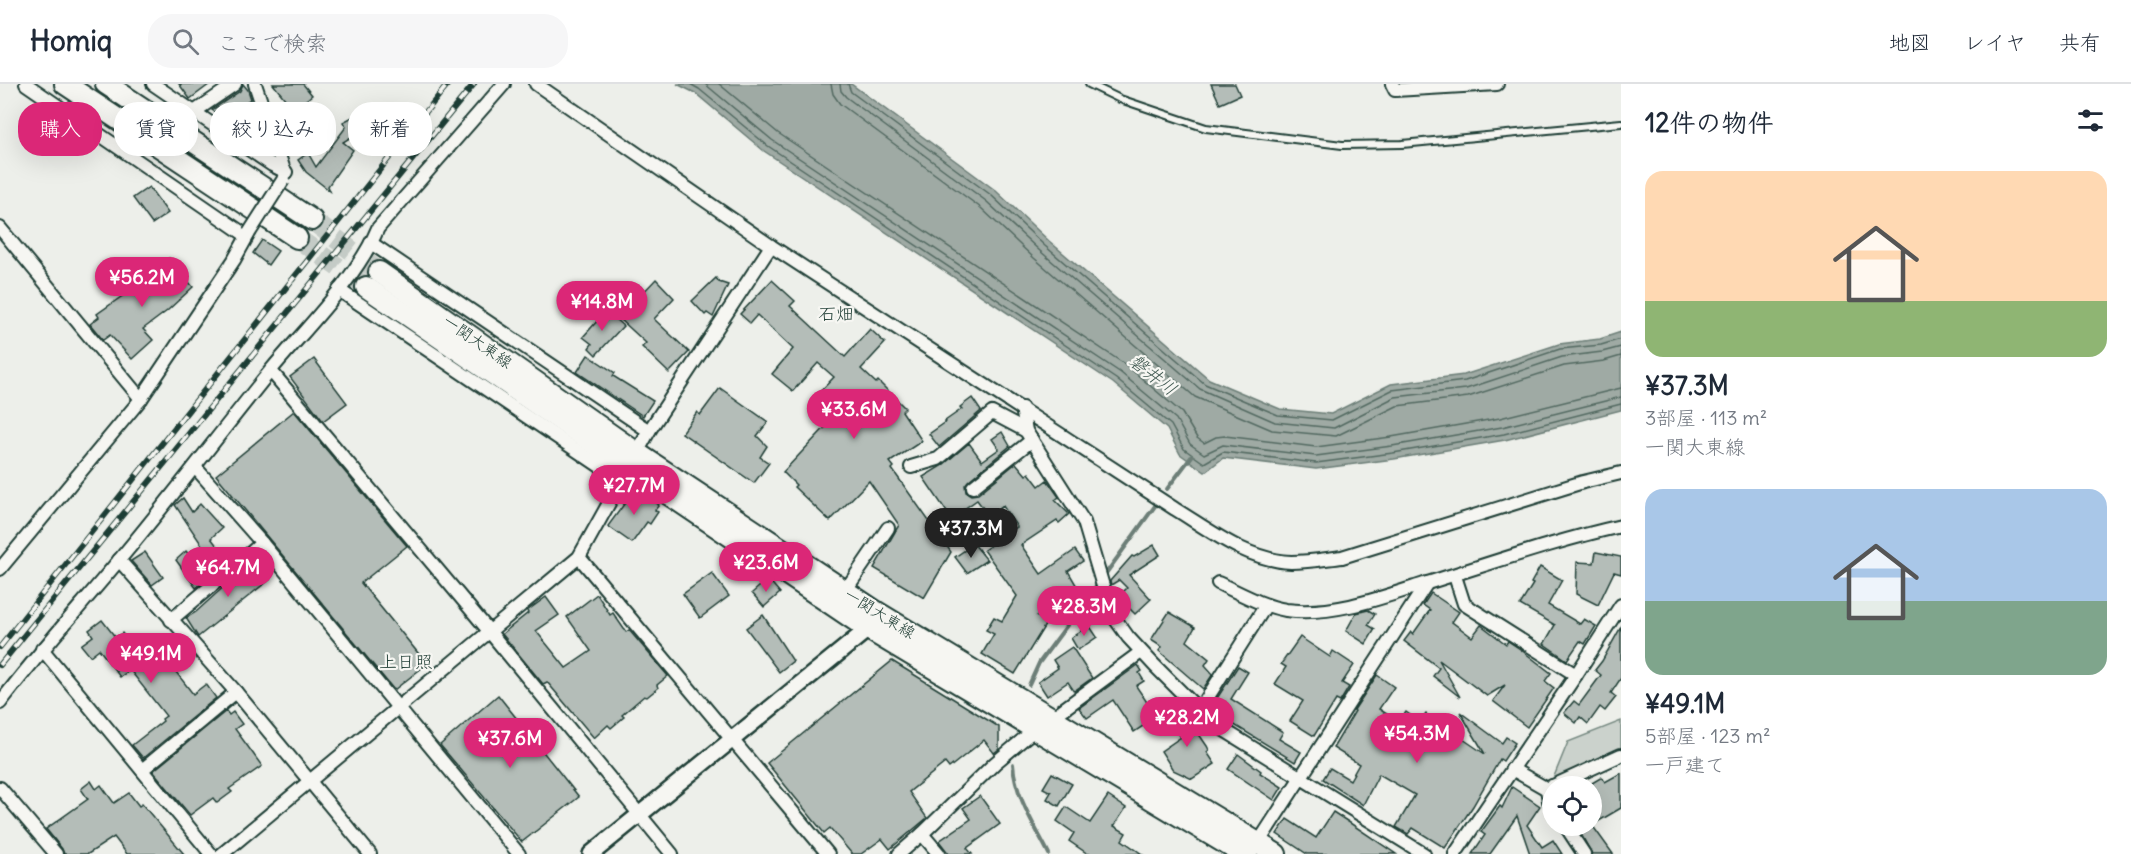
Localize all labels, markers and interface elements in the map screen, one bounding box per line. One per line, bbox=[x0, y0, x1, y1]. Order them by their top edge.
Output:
search box bbox=[148, 14, 568, 68]
text: Homiq bbox=[30, 23, 112, 59]
icon: search bbox=[169, 25, 202, 58]
text: ここで検索 bbox=[217, 29, 327, 57]
text: 地図 bbox=[1889, 29, 1931, 56]
text: レイヤ bbox=[1964, 29, 2026, 56]
text: 共有 bbox=[2059, 29, 2101, 56]
chip: 購入 bbox=[18, 102, 102, 156]
chip: 賃貸 bbox=[114, 102, 198, 156]
chip: 絞り込み bbox=[210, 102, 336, 156]
chip: 新着 bbox=[348, 102, 432, 156]
icon: filters bbox=[2074, 104, 2107, 137]
text: 12件の物件 bbox=[1645, 106, 1774, 139]
icon: home bbox=[1822, 210, 1930, 318]
pin: ¥56.2M bbox=[93, 257, 191, 308]
text: ¥56.2M bbox=[109, 264, 175, 289]
pin: ¥14.8M bbox=[553, 281, 651, 332]
text: ¥14.8M bbox=[570, 288, 634, 313]
district label: 石畑 bbox=[818, 302, 854, 325]
street label: 一関大東線 bbox=[439, 310, 517, 372]
water label: 磐井川 bbox=[1125, 349, 1182, 400]
text: ¥37.3M bbox=[1645, 369, 1729, 402]
pin: ¥33.6M bbox=[805, 389, 903, 440]
text: ¥33.6M bbox=[821, 396, 887, 421]
text: 3部屋 · 113 m² bbox=[1645, 405, 1767, 430]
text: 一関大東線 bbox=[1645, 434, 1745, 459]
pin: ¥27.7M bbox=[585, 465, 683, 516]
text: ¥27.7M bbox=[603, 472, 665, 497]
pin: ¥37.3M bbox=[922, 508, 1020, 559]
text: ¥37.3M bbox=[939, 515, 1003, 540]
icon: home bbox=[1822, 528, 1930, 636]
pin: ¥23.6M bbox=[717, 542, 815, 593]
pin: ¥64.7M bbox=[179, 547, 277, 598]
text: ¥23.6M bbox=[733, 549, 799, 574]
text: ¥64.7M bbox=[196, 554, 260, 579]
street label: 一関大東線 bbox=[841, 583, 919, 643]
pin: ¥28.3M bbox=[1035, 586, 1133, 637]
text: ¥28.3M bbox=[1051, 593, 1117, 618]
pin: ¥49.1M bbox=[102, 633, 200, 684]
text: ¥49.1M bbox=[120, 640, 182, 665]
district label: 上日照 bbox=[379, 650, 433, 673]
text: ¥49.1M bbox=[1645, 687, 1725, 720]
pin: ¥28.2M bbox=[1138, 697, 1236, 748]
text: ¥28.2M bbox=[1154, 704, 1220, 729]
pin: ¥54.3M bbox=[1368, 713, 1466, 764]
pin: ¥37.6M bbox=[461, 718, 559, 769]
text: ¥54.3M bbox=[1384, 720, 1450, 745]
text: 5部屋 · 123 m² bbox=[1645, 723, 1771, 748]
text: ¥37.6M bbox=[478, 725, 542, 750]
text: 一戸建て bbox=[1645, 752, 1725, 777]
map controls bbox=[1542, 776, 1602, 836]
button: locate bbox=[1542, 776, 1602, 836]

